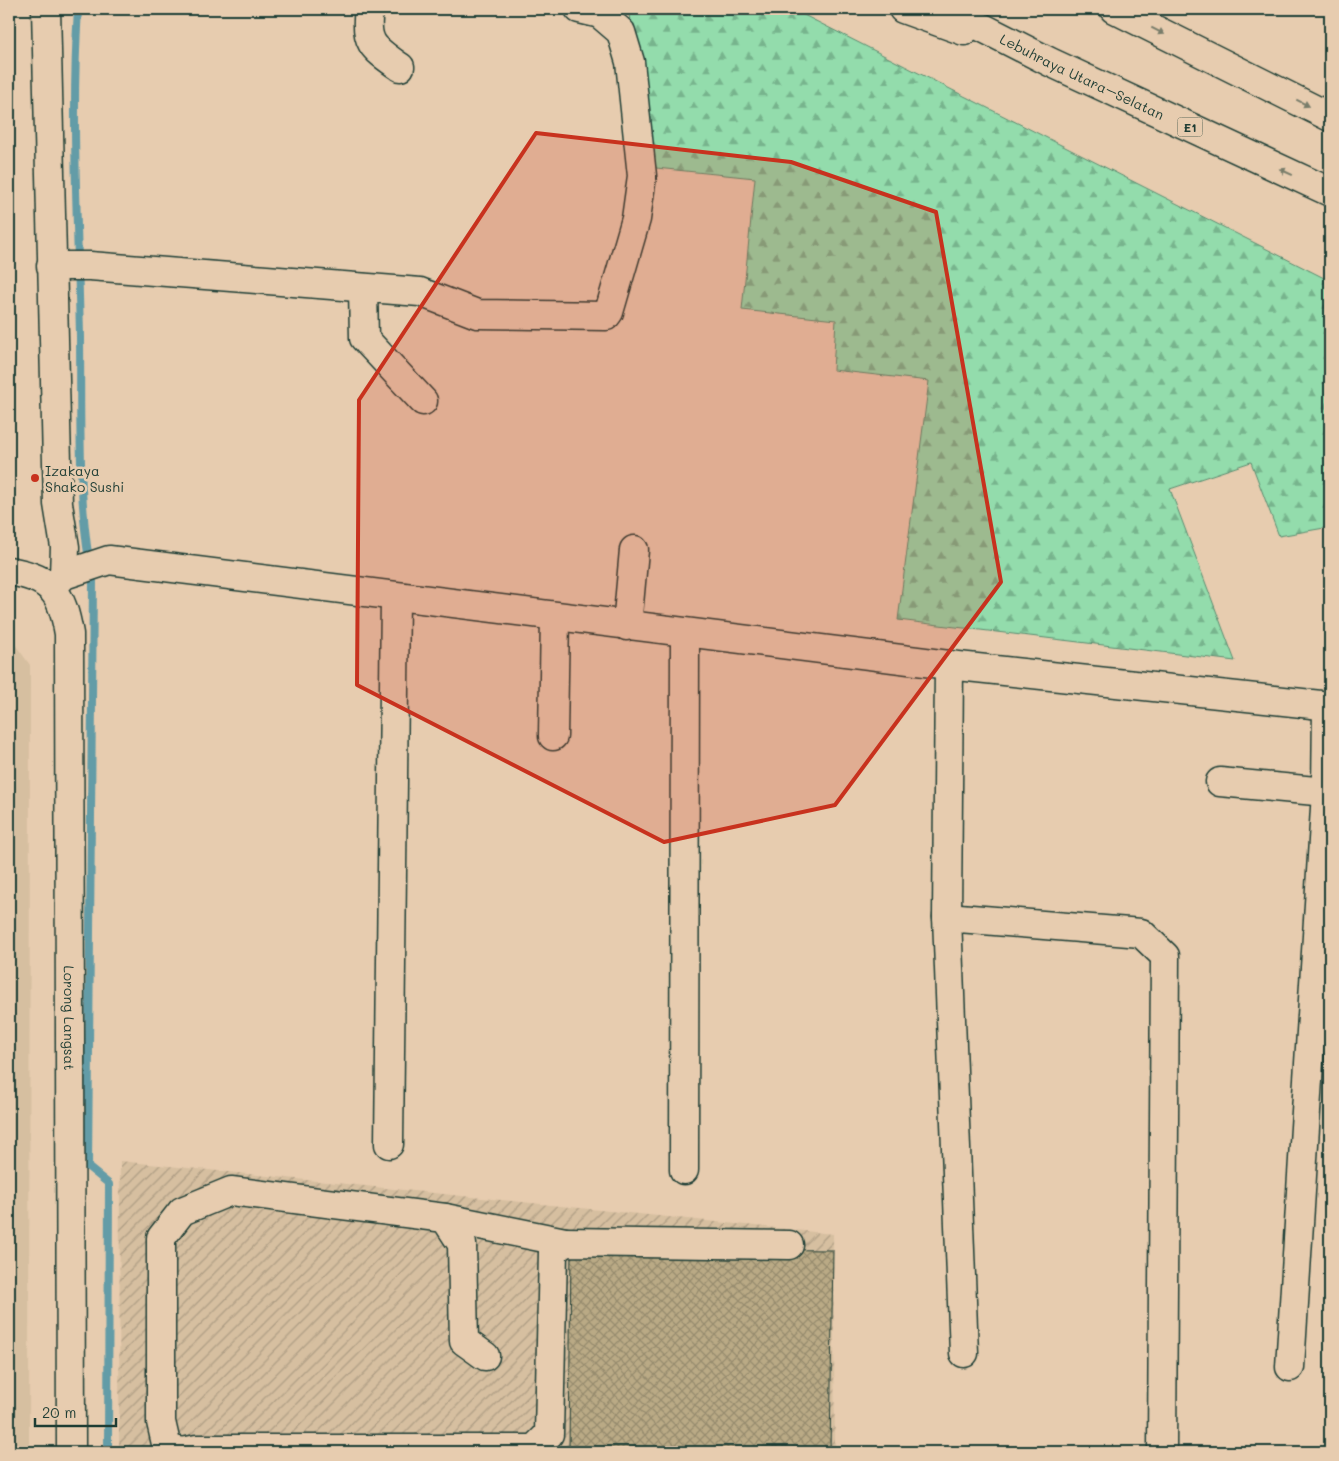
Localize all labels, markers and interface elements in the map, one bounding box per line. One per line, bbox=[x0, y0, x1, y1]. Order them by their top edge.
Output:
one-way arrow bbox=[1151, 27, 1165, 35]
street label: Lebuhraya Utara–Selatan bbox=[997, 29, 1168, 123]
one-way arrow bbox=[1296, 99, 1310, 107]
road number: E1 bbox=[1178, 118, 1202, 136]
one-way arrow bbox=[1279, 168, 1293, 176]
place label: Izakaya Shako Sushi bbox=[45, 461, 124, 496]
marker: Izakaya Shako Sushi bbox=[29, 472, 41, 484]
street label: Lorong Langsat bbox=[60, 965, 80, 1071]
scale bar bbox=[35, 1396, 116, 1428]
text: 20 m bbox=[42, 1402, 76, 1422]

